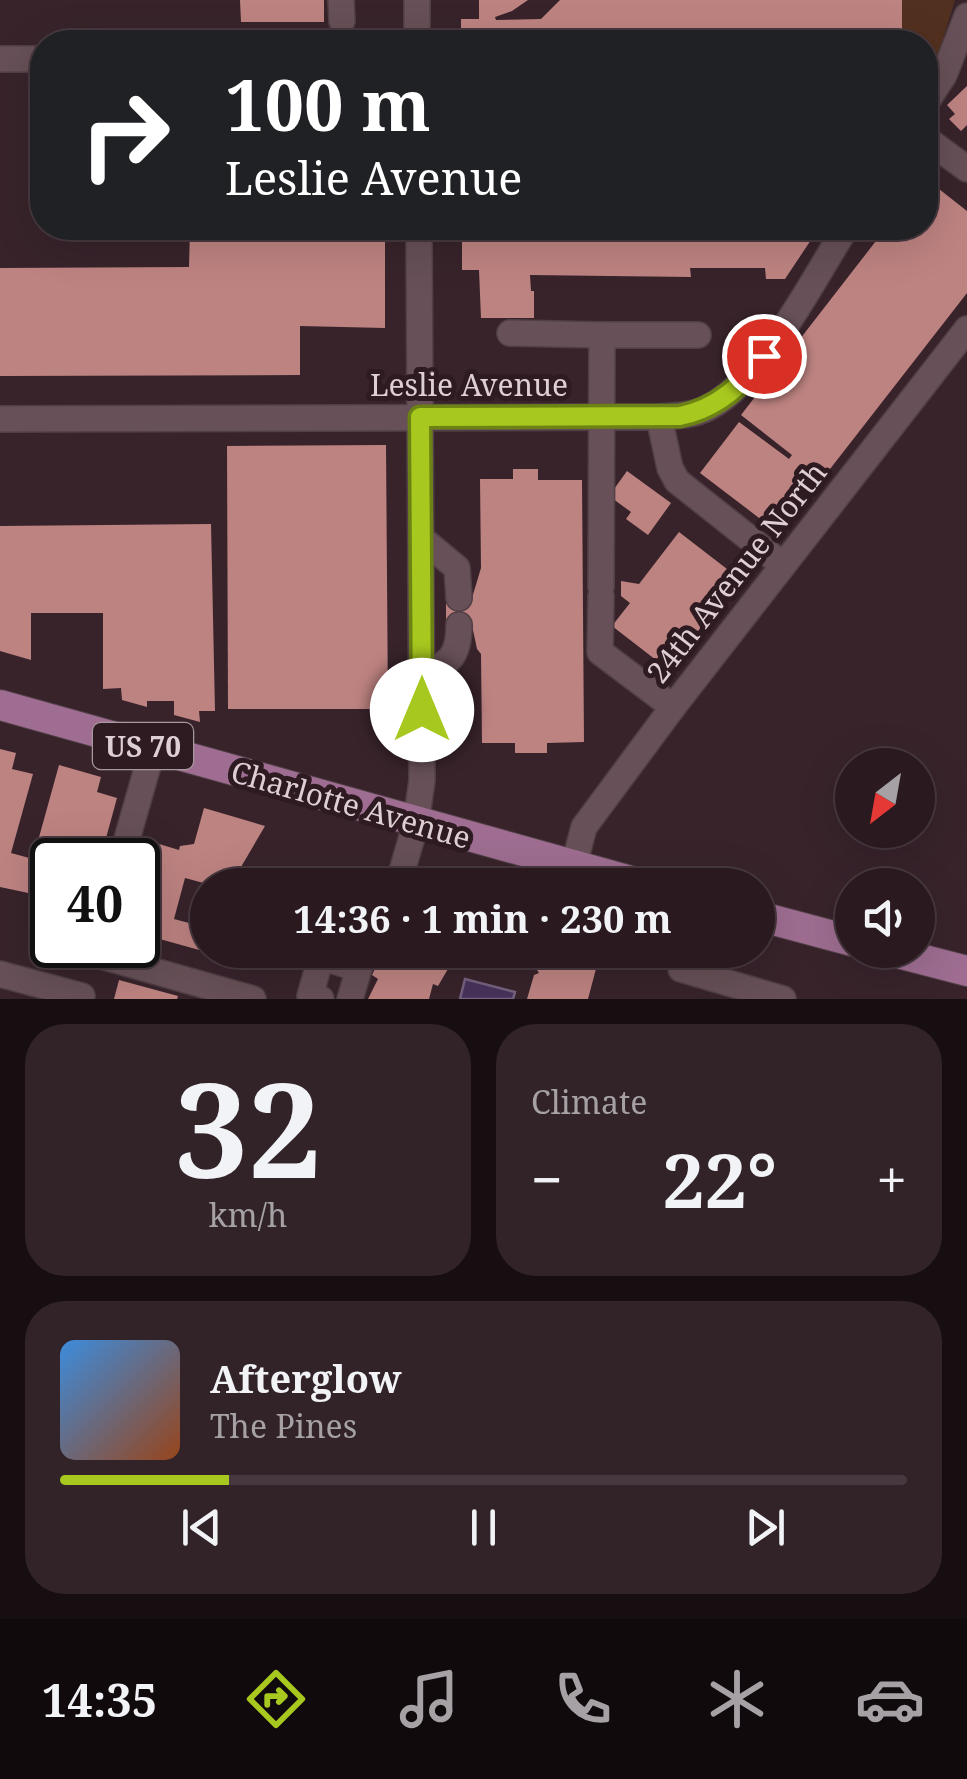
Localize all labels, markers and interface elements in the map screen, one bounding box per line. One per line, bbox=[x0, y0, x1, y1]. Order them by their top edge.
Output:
text: 100 m bbox=[225, 56, 431, 152]
icon: right bbox=[60, 70, 190, 200]
text: Leslie Avenue bbox=[225, 147, 522, 208]
pin bbox=[722, 314, 807, 399]
icon: arrive bbox=[737, 329, 792, 384]
street label: Leslie Avenue bbox=[370, 364, 568, 405]
street label: 24th Avenue North bbox=[637, 453, 835, 691]
position arrow bbox=[370, 658, 474, 762]
road number: US 70 bbox=[93, 723, 193, 769]
north arrow bbox=[835, 748, 935, 848]
map controls bbox=[835, 748, 935, 968]
street label: Charlotte Avenue bbox=[226, 750, 476, 858]
speed limit sign: 40 bbox=[30, 838, 160, 968]
button: sound bbox=[835, 868, 935, 968]
text: 14:36 · 1 min · 230 m bbox=[293, 892, 672, 944]
text: 32 bbox=[175, 1039, 321, 1216]
text: Climate bbox=[531, 1080, 647, 1123]
text: 22° bbox=[662, 1128, 777, 1230]
text: − bbox=[531, 1141, 563, 1216]
text: + bbox=[876, 1141, 907, 1216]
text: km/h bbox=[209, 1193, 287, 1236]
text: Afterglow bbox=[210, 1352, 402, 1404]
text: The Pines bbox=[210, 1404, 357, 1447]
icon: previous bbox=[174, 1500, 229, 1555]
icon: pause bbox=[456, 1500, 511, 1555]
icon: next bbox=[738, 1500, 793, 1555]
icon: directions bbox=[241, 1664, 311, 1734]
icon: music bbox=[394, 1664, 464, 1734]
icon: phone bbox=[548, 1664, 618, 1734]
icon: climate bbox=[702, 1664, 772, 1734]
icon: car bbox=[855, 1664, 925, 1734]
text: 14:35 bbox=[42, 1669, 157, 1730]

